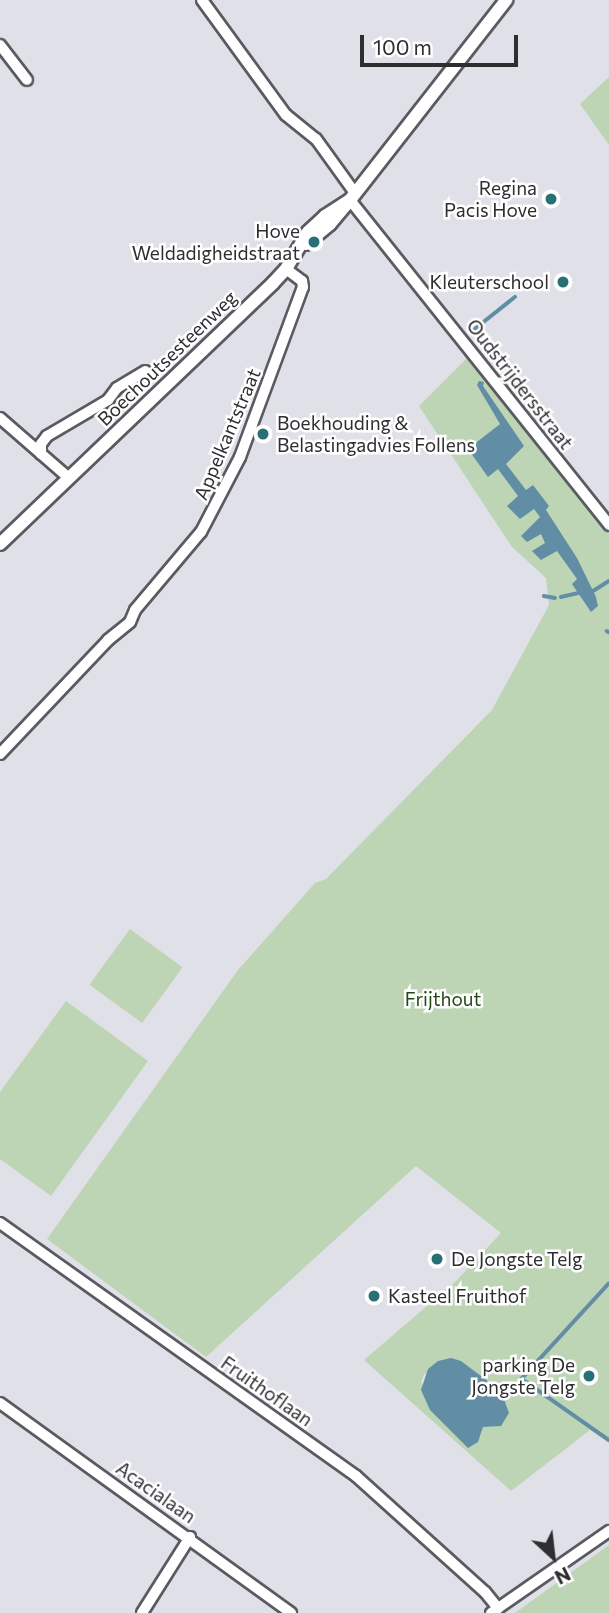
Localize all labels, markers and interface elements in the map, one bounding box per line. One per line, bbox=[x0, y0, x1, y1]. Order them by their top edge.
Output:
scale bar bbox=[364, 21, 522, 65]
text: 100 m bbox=[373, 34, 432, 59]
place label: Regina Pacis Hove bbox=[444, 177, 537, 221]
marker: Regina Pacis Hove bbox=[543, 191, 559, 207]
place label: Hove Weldadigheidstraat bbox=[132, 220, 300, 264]
marker: Hove Weldadigheidstraat bbox=[306, 234, 322, 250]
place label: Kleuterschool bbox=[429, 271, 549, 293]
marker: Kleuterschool bbox=[555, 274, 571, 290]
street label: Boechoutsesteenweg bbox=[93, 286, 241, 430]
street label: Oudstrijdersstraat bbox=[462, 314, 578, 454]
street label: Appelkantstraat bbox=[189, 365, 265, 503]
place label: Boekhouding & Belastingadvies Follens bbox=[277, 412, 475, 456]
marker: Boekhouding & Belastingadvies Follens bbox=[255, 426, 271, 442]
park label: Frijthout bbox=[405, 988, 481, 1010]
place label: De Jongste Telg bbox=[451, 1248, 582, 1270]
marker: De Jongste Telg bbox=[429, 1251, 445, 1267]
place label: Kasteel Fruithof bbox=[388, 1285, 527, 1307]
marker: Kasteel Fruithof bbox=[366, 1288, 382, 1304]
street label: Fruithoflaan bbox=[217, 1351, 317, 1431]
place label: parking De Jongste Telg bbox=[471, 1354, 575, 1398]
marker: parking De Jongste Telg bbox=[581, 1368, 597, 1384]
street label: Acacialaan bbox=[112, 1456, 200, 1528]
north arrow bbox=[518, 1522, 588, 1592]
text: N bbox=[551, 1563, 574, 1590]

